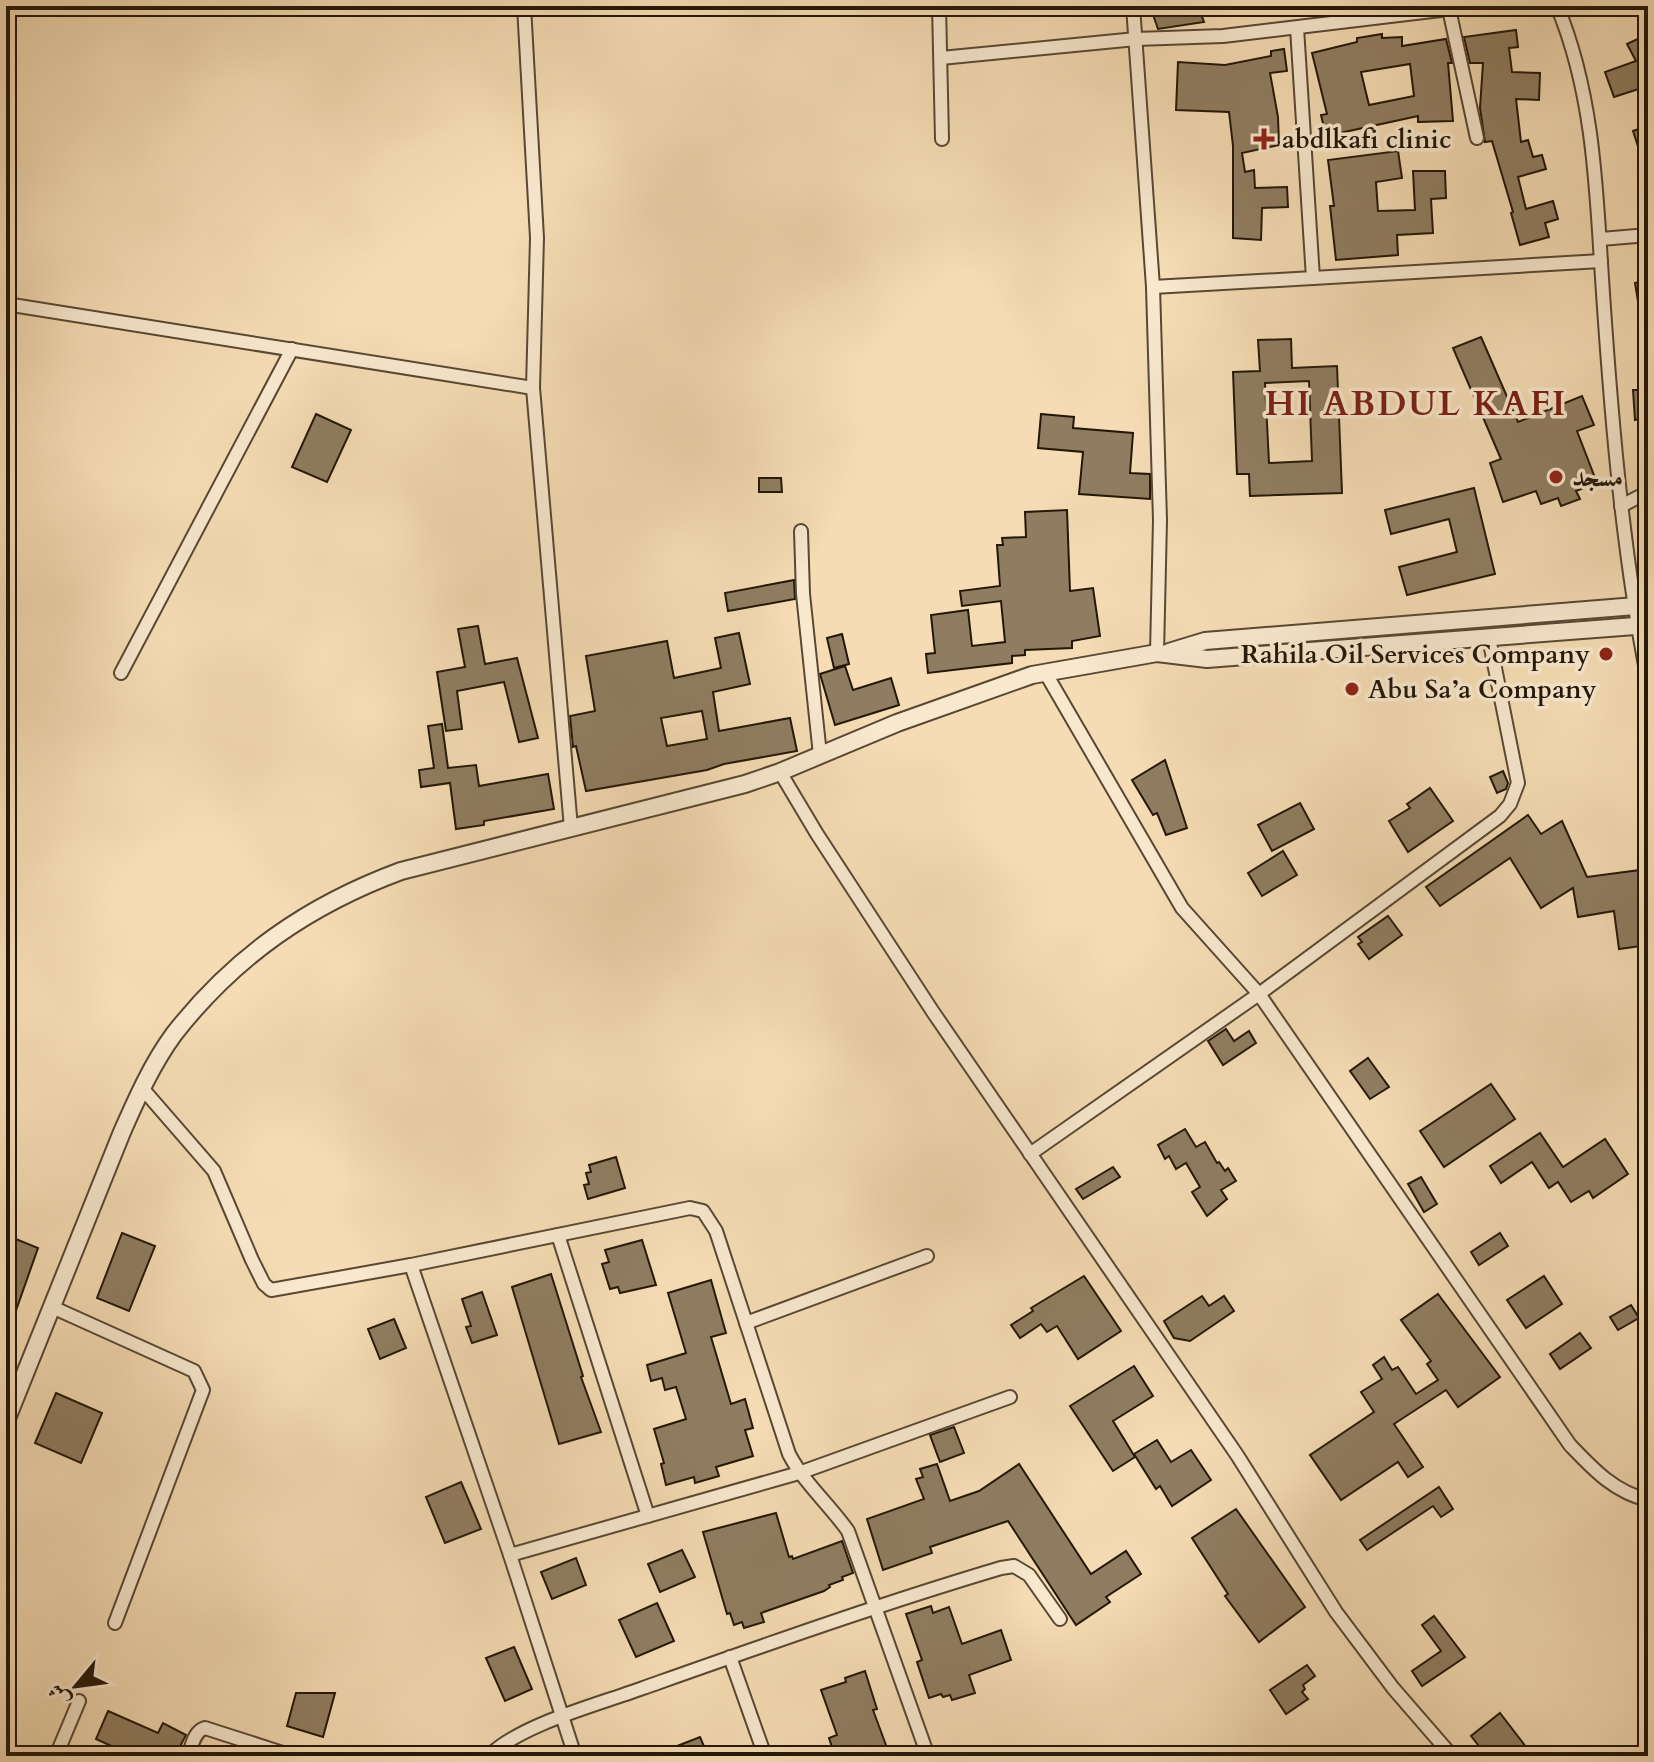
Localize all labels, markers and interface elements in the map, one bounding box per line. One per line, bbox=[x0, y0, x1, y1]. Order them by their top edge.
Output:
place label: abdlkafi clinic bbox=[1282, 122, 1451, 157]
marker: abdlkafi clinic bbox=[1253, 128, 1275, 150]
district label: HI ABDUL KAFI bbox=[1265, 381, 1567, 427]
place label: مسجد bbox=[1572, 460, 1623, 495]
marker: مسجد bbox=[1547, 468, 1565, 486]
place label: Rahila Oil Services Company bbox=[1241, 637, 1590, 672]
marker: Rahila Oil Services Company bbox=[1597, 645, 1615, 663]
place label: Abu Sa’a Company bbox=[1368, 672, 1597, 707]
marker: Abu Sa’a Company bbox=[1343, 680, 1361, 698]
north arrow bbox=[36, 1646, 116, 1726]
text: ش bbox=[41, 1678, 78, 1712]

